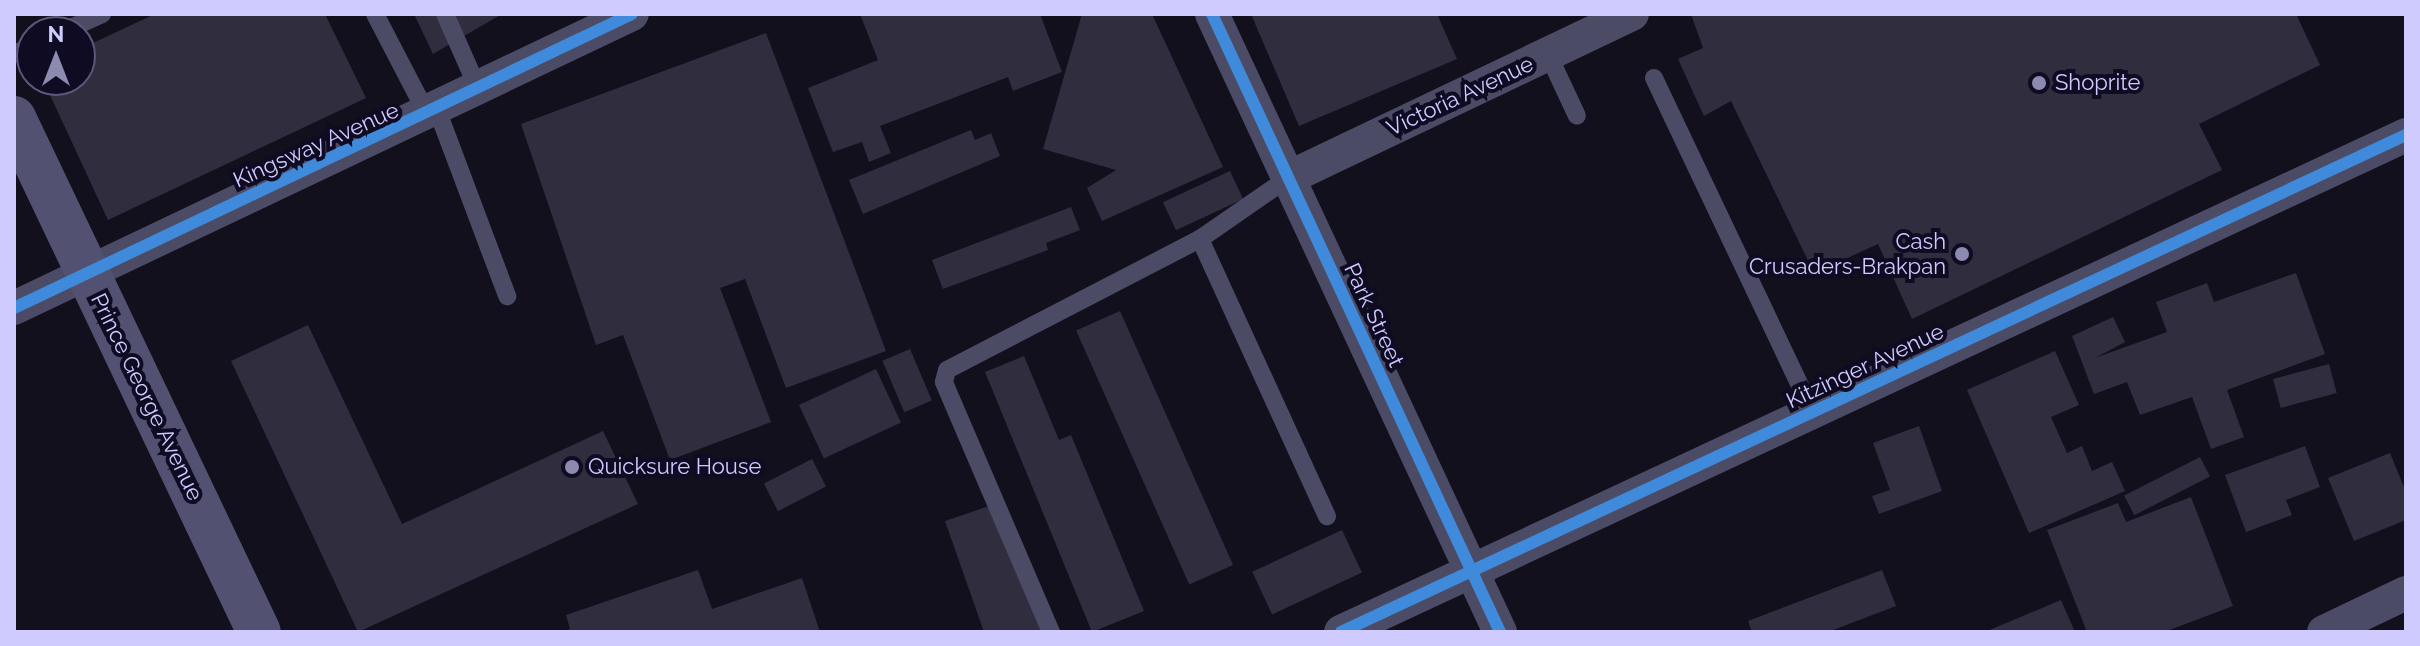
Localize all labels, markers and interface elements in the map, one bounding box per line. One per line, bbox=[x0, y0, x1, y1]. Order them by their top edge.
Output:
north arrow bbox=[16, 16, 96, 96]
text: N bbox=[48, 21, 64, 47]
street label: Victoria Avenue bbox=[1382, 50, 1538, 142]
place label: Shoprite bbox=[2055, 70, 2140, 96]
marker: Shoprite bbox=[2030, 74, 2048, 92]
street label: Kingsway Avenue bbox=[229, 96, 403, 194]
place label: Cash Crusaders-Brakpan bbox=[1749, 228, 1946, 280]
marker: Cash Crusaders-Brakpan bbox=[1953, 245, 1971, 263]
street label: Park Street bbox=[1338, 259, 1410, 371]
street label: Prince George Avenue bbox=[85, 289, 209, 505]
street label: Kitzinger Avenue bbox=[1782, 318, 1948, 414]
place label: Quicksure House bbox=[588, 454, 761, 480]
marker: Quicksure House bbox=[563, 458, 581, 476]

